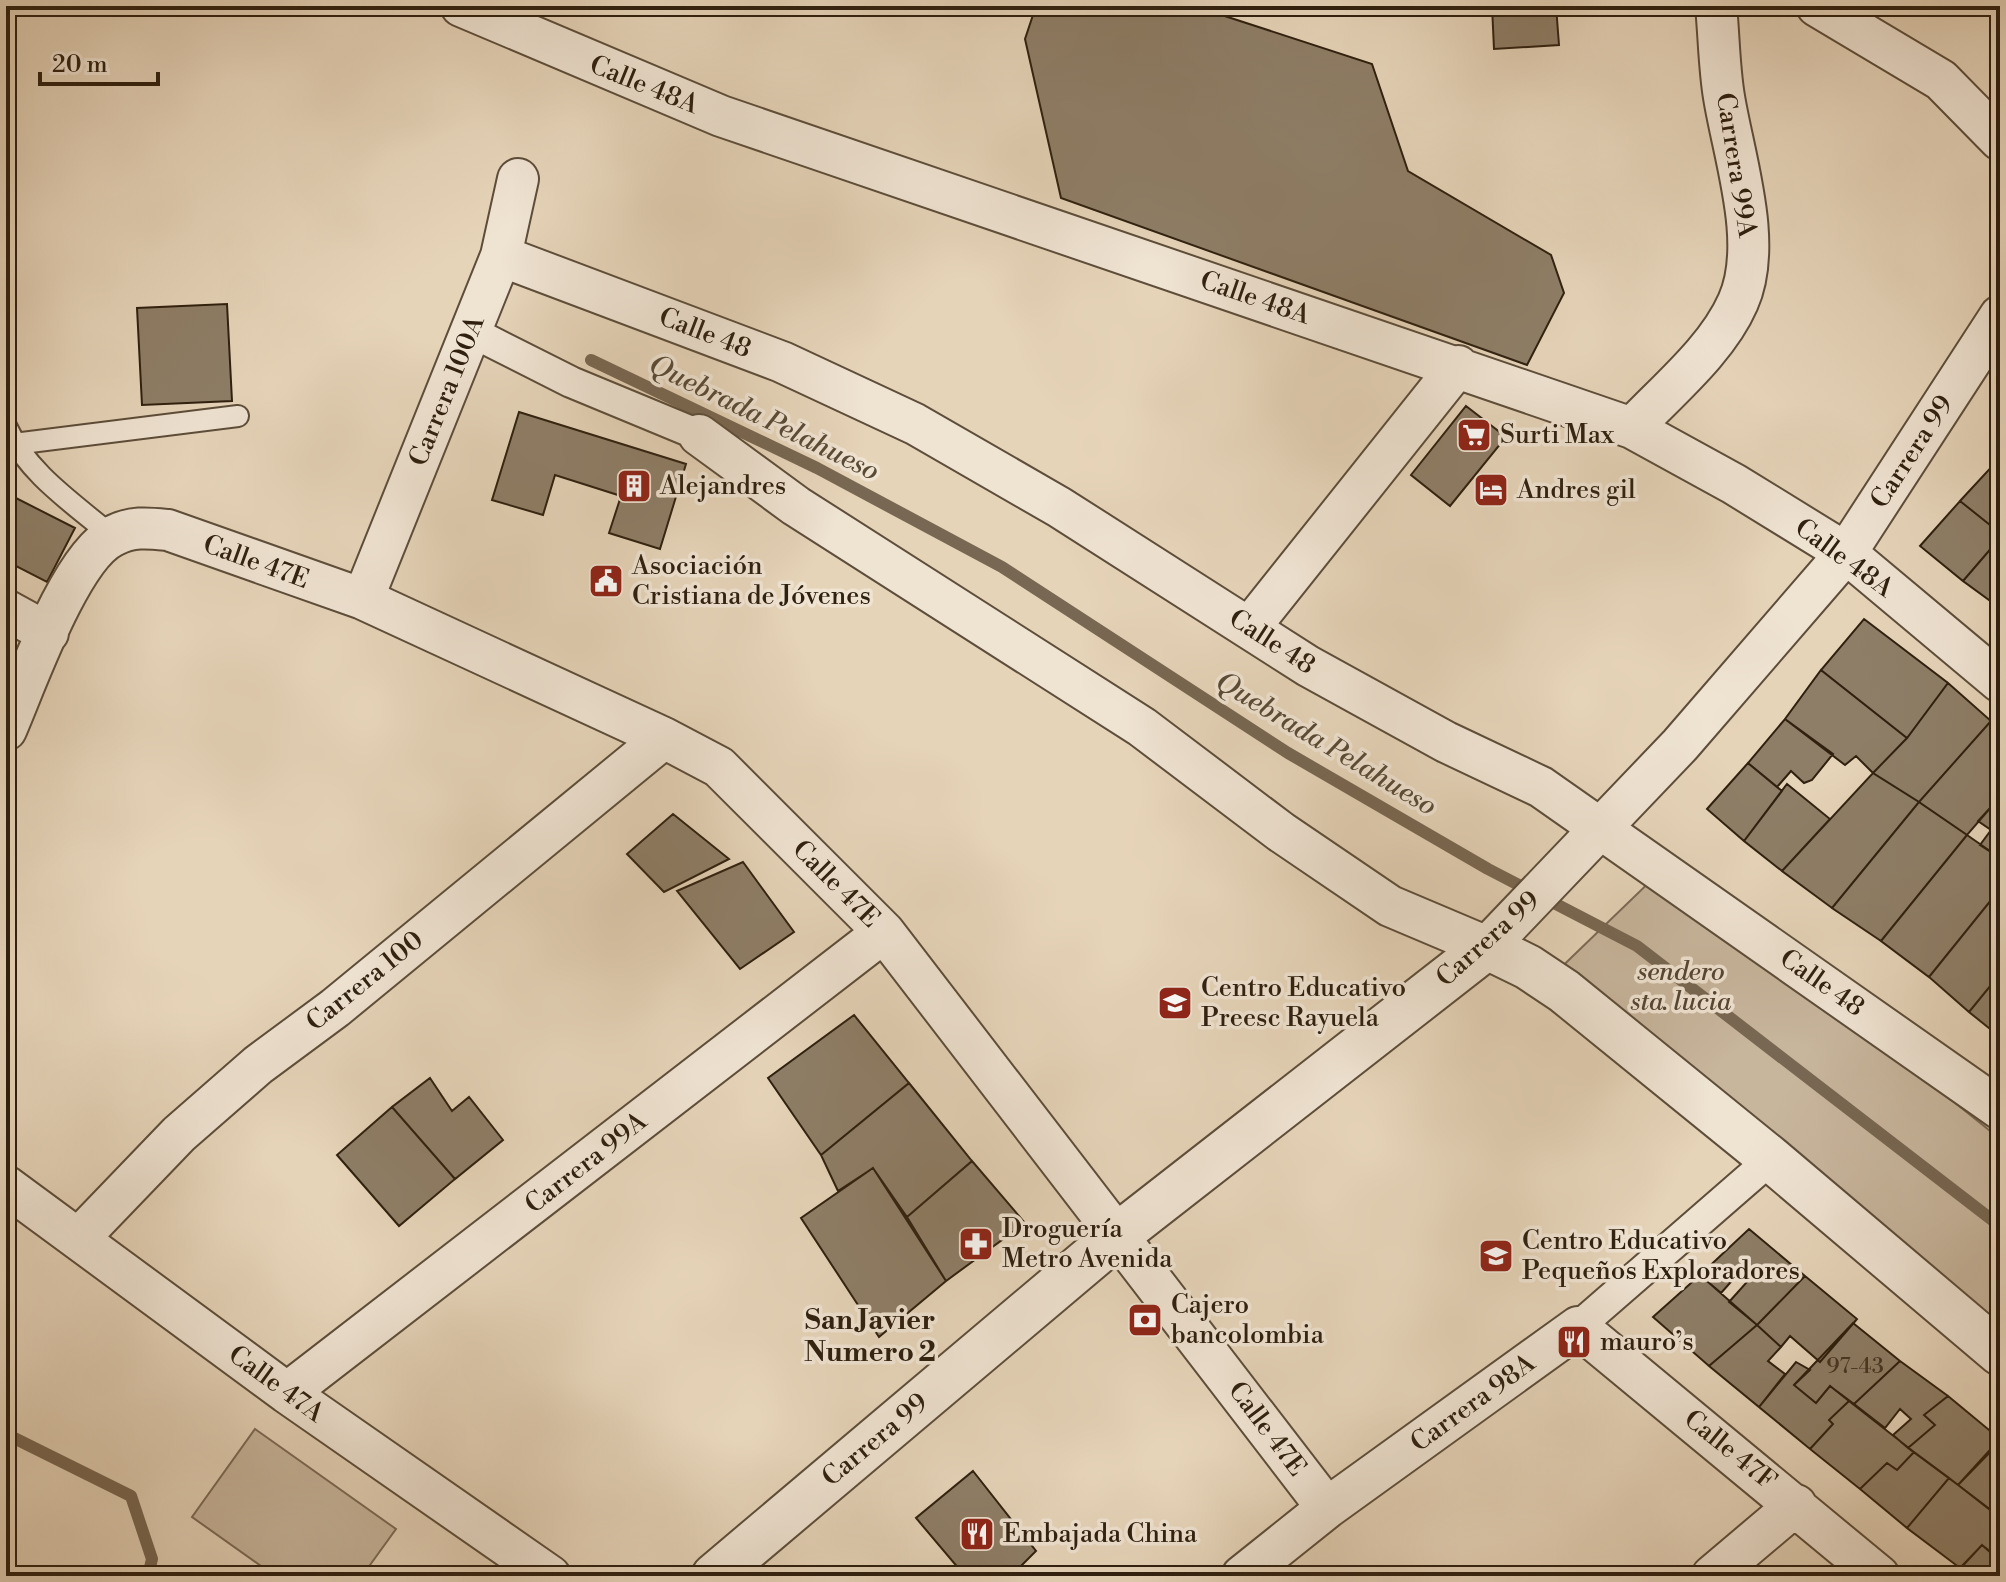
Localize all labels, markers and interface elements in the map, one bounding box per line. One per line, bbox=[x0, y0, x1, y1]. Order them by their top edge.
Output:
scale bar bbox=[40, 36, 158, 86]
street label: Calle 48A bbox=[585, 49, 704, 122]
text: 20 m bbox=[52, 50, 108, 80]
street label: Carrera 99A bbox=[1709, 90, 1763, 241]
street label: Calle 48A bbox=[1196, 264, 1315, 332]
street label: Calle 48 bbox=[654, 301, 756, 365]
street label: Carrera 100A bbox=[402, 310, 492, 471]
water label: Quebrada Pelahueso bbox=[643, 347, 885, 489]
street label: Carrera 99 bbox=[1864, 390, 1960, 514]
supermarket icon: Surti Max bbox=[1455, 416, 1493, 454]
place label: Surti Max bbox=[1500, 419, 1615, 451]
building icon: Alejandres bbox=[615, 467, 653, 505]
place label: Alejandres bbox=[659, 470, 786, 502]
hotel icon: Andres gil bbox=[1472, 471, 1510, 509]
place label: Andres gil bbox=[1516, 474, 1636, 506]
street label: Calle 48A bbox=[1788, 512, 1901, 605]
street label: Calle 47E bbox=[199, 528, 313, 596]
place label: Asociación Cristiana de Jóvenes bbox=[631, 550, 871, 612]
public building icon: Asociación Cristiana de Jóvenes bbox=[587, 562, 625, 600]
street label: Calle 48 bbox=[1223, 602, 1321, 682]
water label: Quebrada Pelahueso bbox=[1209, 664, 1443, 824]
street label: Calle 47E bbox=[786, 834, 886, 934]
street label: Carrera 99 bbox=[1430, 884, 1546, 994]
street label: Carrera 100 bbox=[300, 924, 430, 1038]
street label: Calle 48 bbox=[1773, 942, 1871, 1024]
park label: sendero sta. lucia bbox=[1630, 956, 1732, 1018]
place label: Centro Educativo Preesc Rayuela bbox=[1201, 972, 1406, 1034]
school or university icon: Centro Educativo Preesc Rayuela bbox=[1156, 984, 1194, 1022]
street label: Carrera 99A bbox=[519, 1105, 654, 1221]
place label: Droguería Metro Avenida bbox=[1002, 1213, 1173, 1275]
pharmacy icon: Droguería Metro Avenida bbox=[957, 1225, 995, 1263]
place label: Centro Educativo Pequeños Exploradores bbox=[1522, 1225, 1800, 1287]
school or university icon: Centro Educativo Pequeños Exploradores bbox=[1477, 1237, 1515, 1275]
place label: Cajero bancolombia bbox=[1171, 1289, 1325, 1351]
bank icon: Cajero bancolombia bbox=[1126, 1301, 1164, 1339]
district label: San Javier Numero 2 bbox=[804, 1303, 936, 1370]
restaurant icon: mauro’s bbox=[1555, 1323, 1593, 1361]
place label: mauro’s bbox=[1600, 1326, 1694, 1358]
street label: Calle 47A bbox=[222, 1339, 331, 1430]
street label: Carrera 98A bbox=[1404, 1346, 1542, 1459]
house number: 97-43 bbox=[1826, 1353, 1884, 1380]
street label: Calle 47E bbox=[1221, 1375, 1313, 1483]
street label: Carrera 99 bbox=[816, 1387, 934, 1493]
street label: Calle 47F bbox=[1677, 1403, 1783, 1497]
restaurant icon: Embajada China bbox=[958, 1515, 996, 1553]
place label: Embajada China bbox=[1003, 1518, 1198, 1550]

